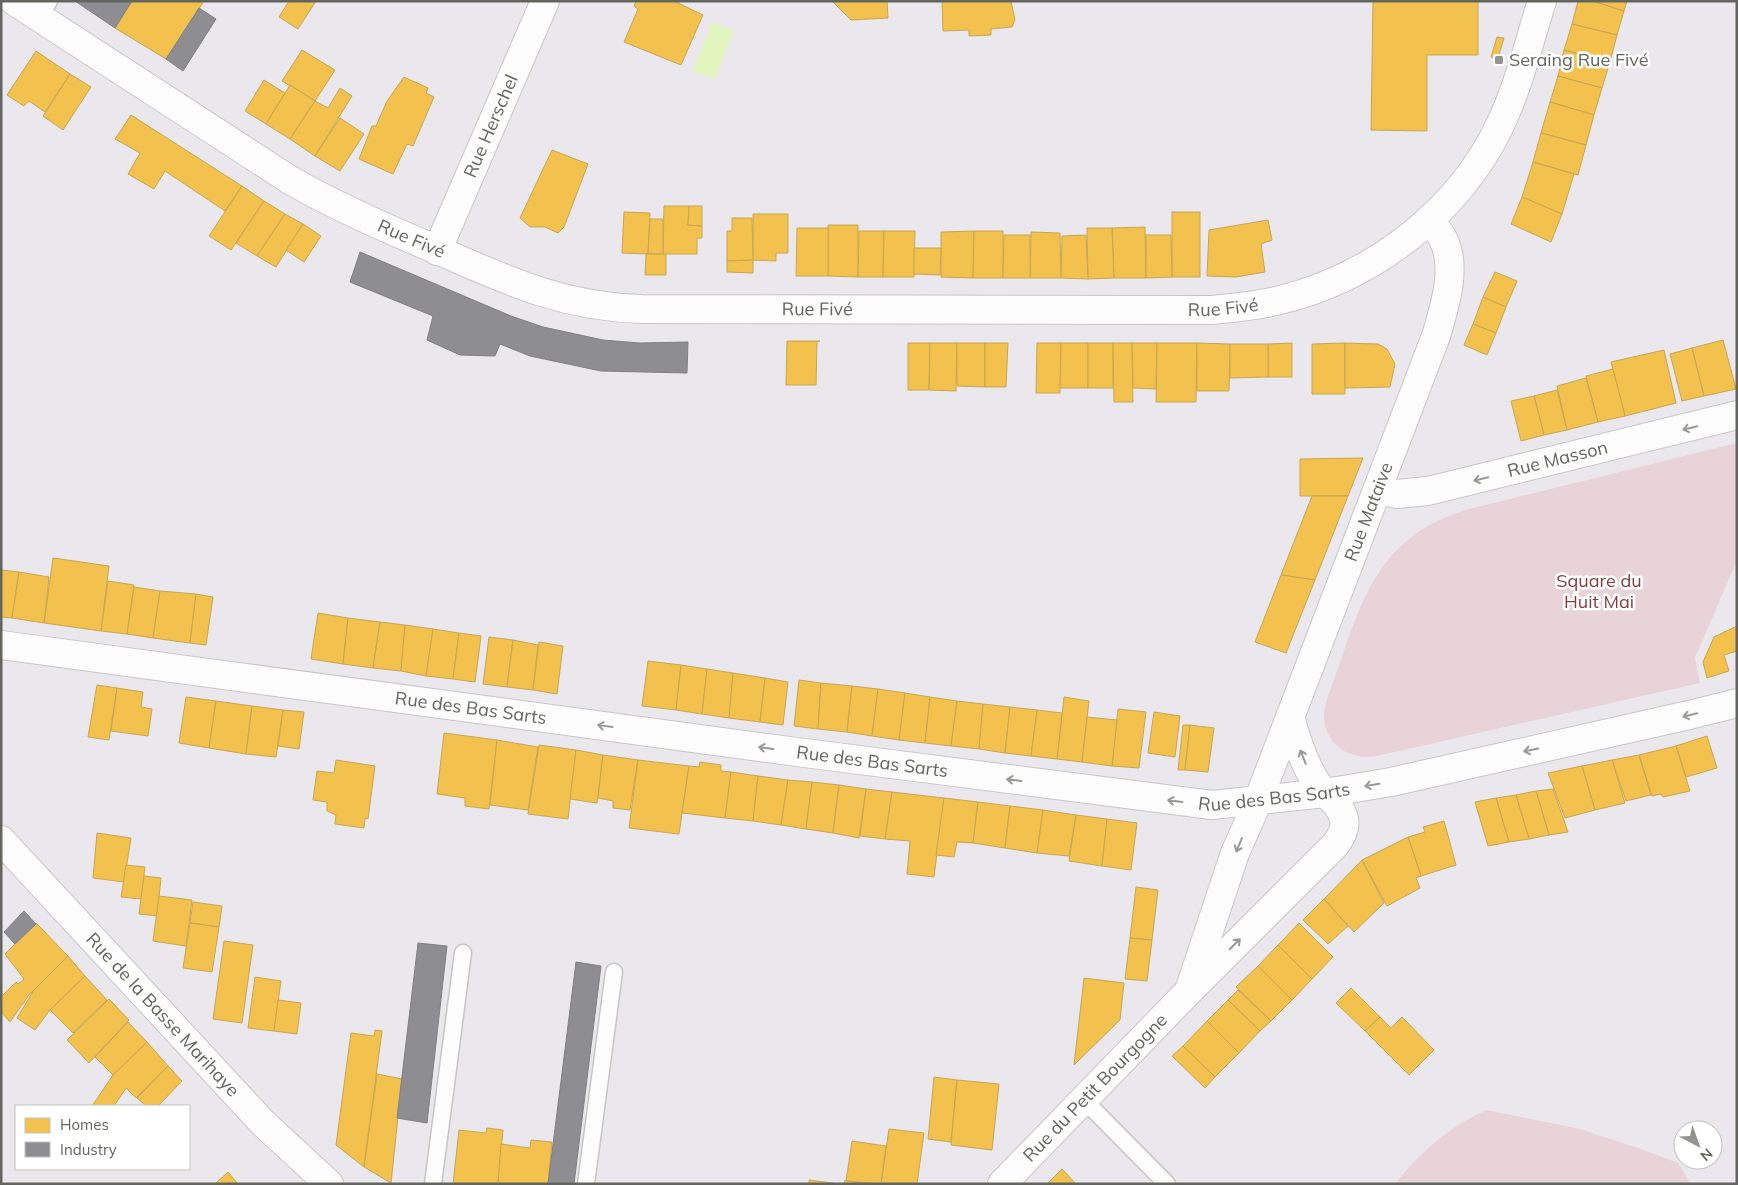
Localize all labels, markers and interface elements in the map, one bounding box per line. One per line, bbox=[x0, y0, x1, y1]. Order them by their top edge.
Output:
place label: Seraing Rue Fivé bbox=[1509, 48, 1649, 71]
marker: Seraing Rue Fivé bbox=[1493, 54, 1505, 66]
street label: Rue Herschel bbox=[458, 71, 523, 181]
street label: Rue Fivé bbox=[374, 214, 449, 263]
street label: Rue Fivé bbox=[1188, 293, 1260, 321]
street label: Rue Fivé bbox=[782, 297, 853, 320]
one-way arrow bbox=[1682, 424, 1698, 433]
street label: Rue Masson bbox=[1505, 435, 1610, 482]
street label: Rue Mataive bbox=[1339, 459, 1398, 564]
one-way arrow bbox=[1473, 475, 1489, 484]
park label: Square du Huit Mai bbox=[1556, 569, 1642, 613]
street label: Rue des Bas Sarts bbox=[394, 686, 548, 729]
one-way arrow bbox=[1682, 711, 1698, 720]
one-way arrow bbox=[597, 721, 613, 731]
street label: Rue des Bas Sarts bbox=[795, 740, 950, 782]
one-way arrow bbox=[758, 743, 774, 753]
one-way arrow bbox=[1523, 746, 1539, 755]
one-way arrow bbox=[1298, 750, 1307, 765]
one-way arrow bbox=[1006, 775, 1022, 785]
street label: Rue des Bas Sarts bbox=[1197, 777, 1352, 816]
one-way arrow bbox=[1365, 780, 1381, 790]
one-way arrow bbox=[1167, 796, 1183, 806]
one-way arrow bbox=[1233, 837, 1243, 852]
street label: Rue de la Basse Marihaye bbox=[81, 927, 245, 1101]
one-way arrow bbox=[1229, 938, 1242, 950]
street label: Rue du Petit Bourgogne bbox=[1018, 1008, 1172, 1166]
legend bbox=[15, 1105, 190, 1170]
text: Homes bbox=[60, 1115, 109, 1134]
north arrow bbox=[1673, 1120, 1723, 1170]
text: Industry bbox=[60, 1140, 117, 1159]
text: N bbox=[1697, 1145, 1716, 1165]

